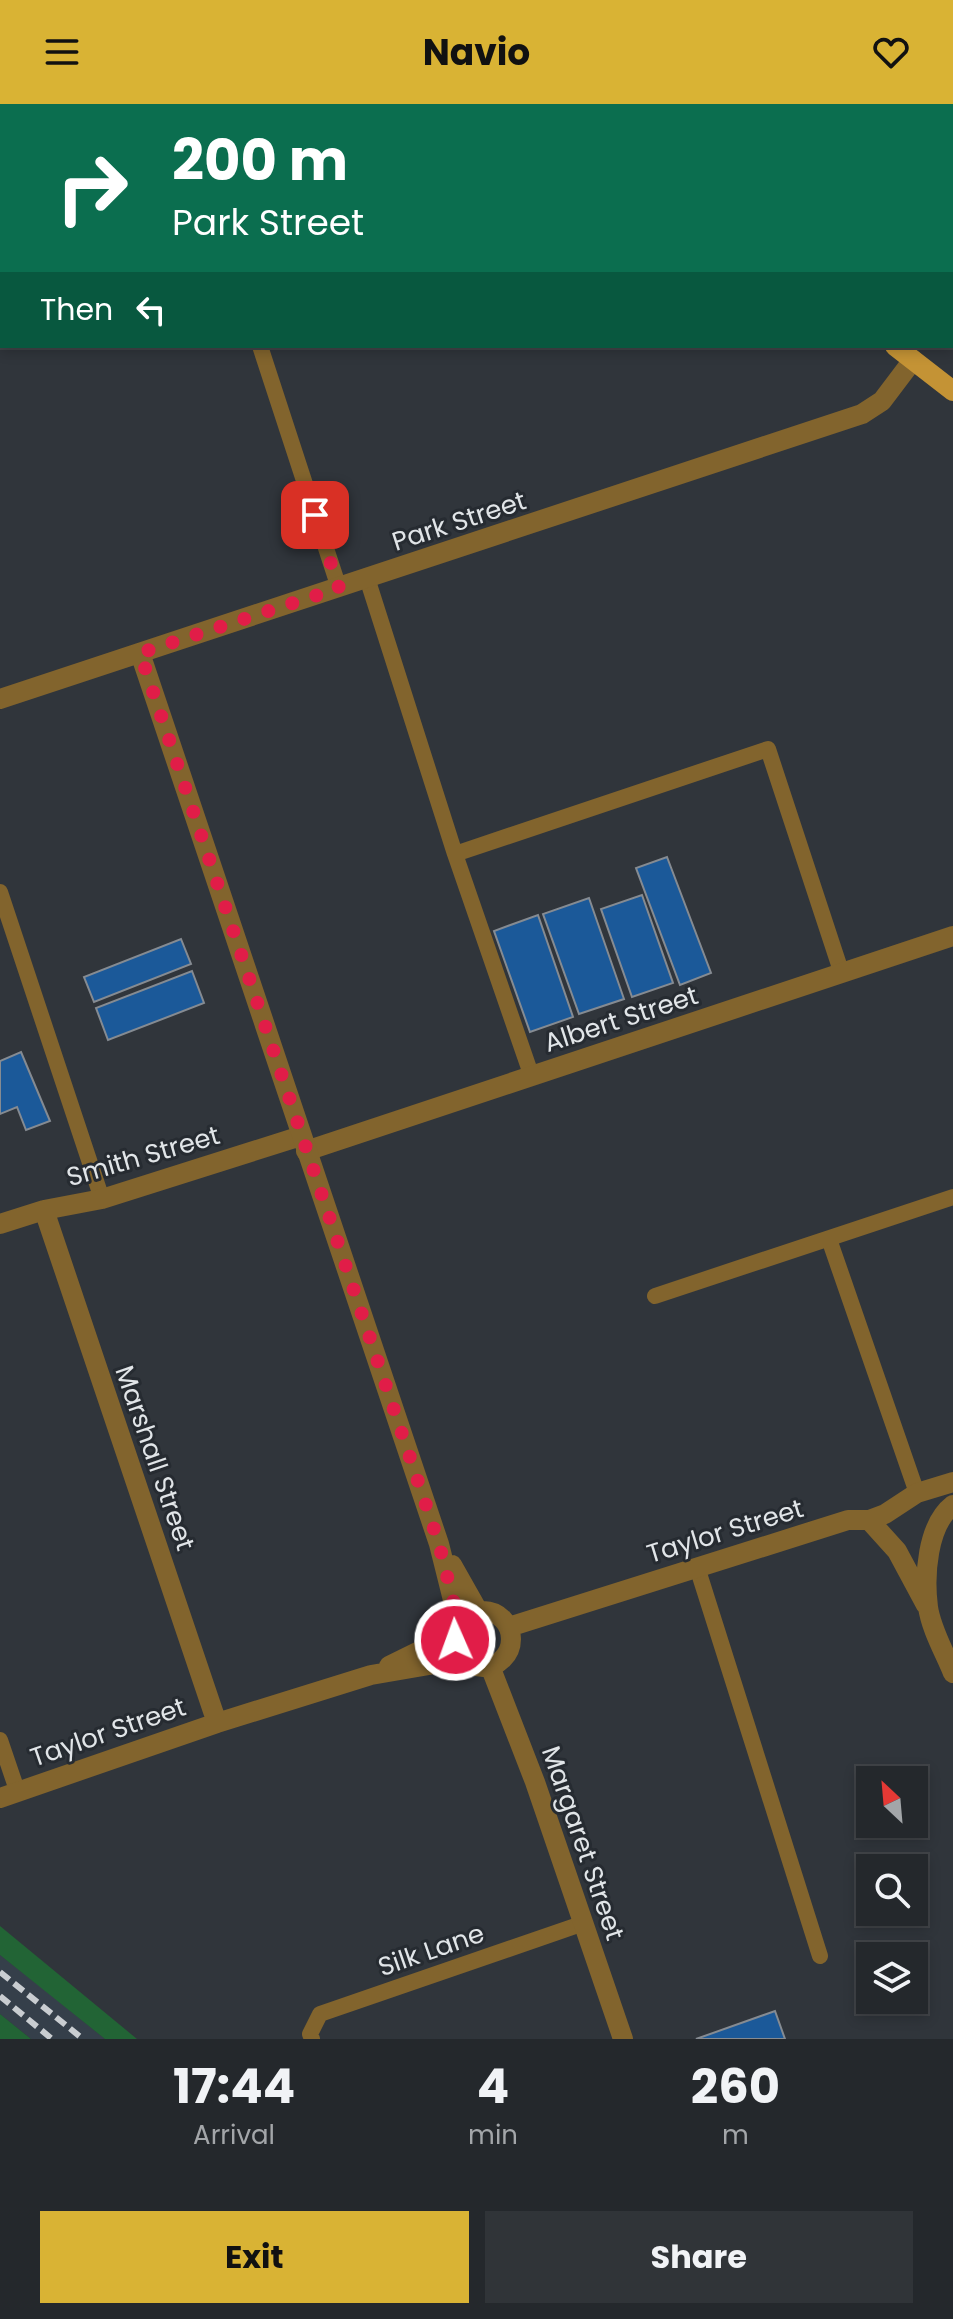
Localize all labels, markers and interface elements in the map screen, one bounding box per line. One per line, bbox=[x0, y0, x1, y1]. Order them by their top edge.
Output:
text: Navio bbox=[423, 27, 530, 78]
icon: menu bbox=[40, 30, 84, 74]
icon: heart bbox=[869, 30, 913, 74]
text: 200 m bbox=[172, 121, 348, 200]
icon: right bbox=[40, 136, 144, 240]
text: Park Street bbox=[172, 197, 364, 248]
text: Then bbox=[40, 288, 113, 331]
icon: left bbox=[129, 288, 173, 332]
pin bbox=[281, 481, 349, 549]
street label: Park Street bbox=[387, 482, 531, 560]
icon: arrive bbox=[293, 493, 337, 537]
street label: Albert Street bbox=[539, 977, 703, 1061]
street label: Smith Street bbox=[62, 1117, 224, 1195]
street label: Marshall Street bbox=[107, 1361, 203, 1555]
street label: Taylor Street bbox=[642, 1490, 808, 1572]
position arrow bbox=[413, 1598, 497, 1682]
street label: Taylor Street bbox=[26, 1689, 190, 1775]
street label: Margaret Street bbox=[533, 1741, 633, 1945]
north arrow bbox=[856, 1766, 928, 1838]
map controls bbox=[856, 1766, 928, 2014]
button: search bbox=[856, 1854, 928, 1926]
street label: Silk Lane bbox=[373, 1915, 489, 1985]
button: layers bbox=[856, 1942, 928, 2014]
text: 17:44 bbox=[173, 2053, 295, 2120]
text: 4 bbox=[477, 2053, 509, 2120]
text: 260 bbox=[691, 2053, 780, 2120]
text: Arrival bbox=[193, 2117, 275, 2153]
text: min bbox=[468, 2117, 518, 2153]
text: m bbox=[722, 2117, 749, 2153]
button: Exit bbox=[40, 2211, 469, 2303]
button: Share bbox=[485, 2211, 913, 2303]

